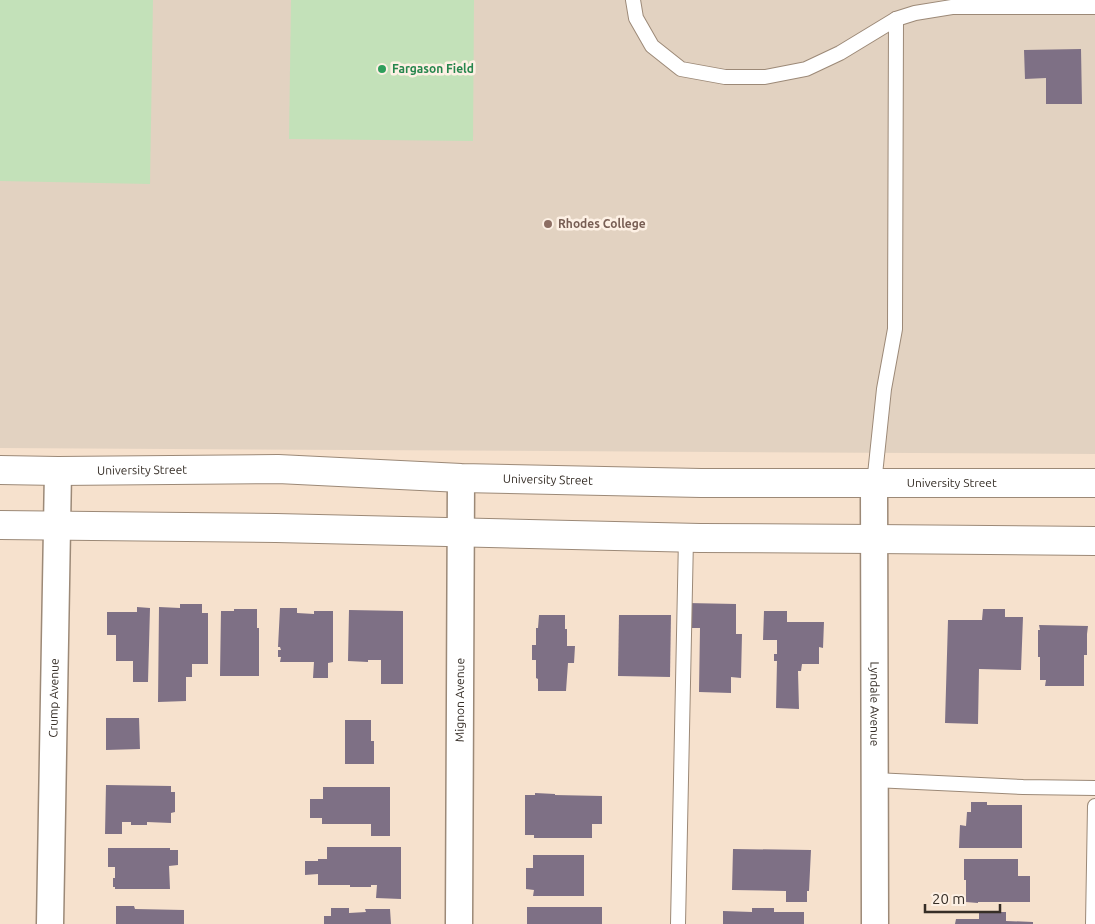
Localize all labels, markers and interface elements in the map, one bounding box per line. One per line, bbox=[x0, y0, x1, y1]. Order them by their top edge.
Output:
place label: Fargason Field bbox=[392, 62, 474, 75]
marker: Fargason Field bbox=[376, 63, 388, 75]
place label: Rhodes College bbox=[558, 217, 646, 230]
marker: Rhodes College bbox=[542, 218, 554, 230]
street label: University Street bbox=[97, 463, 187, 477]
street label: University Street bbox=[503, 472, 593, 487]
street label: University Street bbox=[907, 476, 997, 489]
street label: Crump Avenue bbox=[46, 658, 61, 738]
street label: Mignon Avenue bbox=[453, 658, 466, 742]
street label: Lyndale Avenue bbox=[868, 662, 882, 746]
scale bar bbox=[925, 882, 1000, 914]
text: 20 m bbox=[932, 890, 965, 907]

